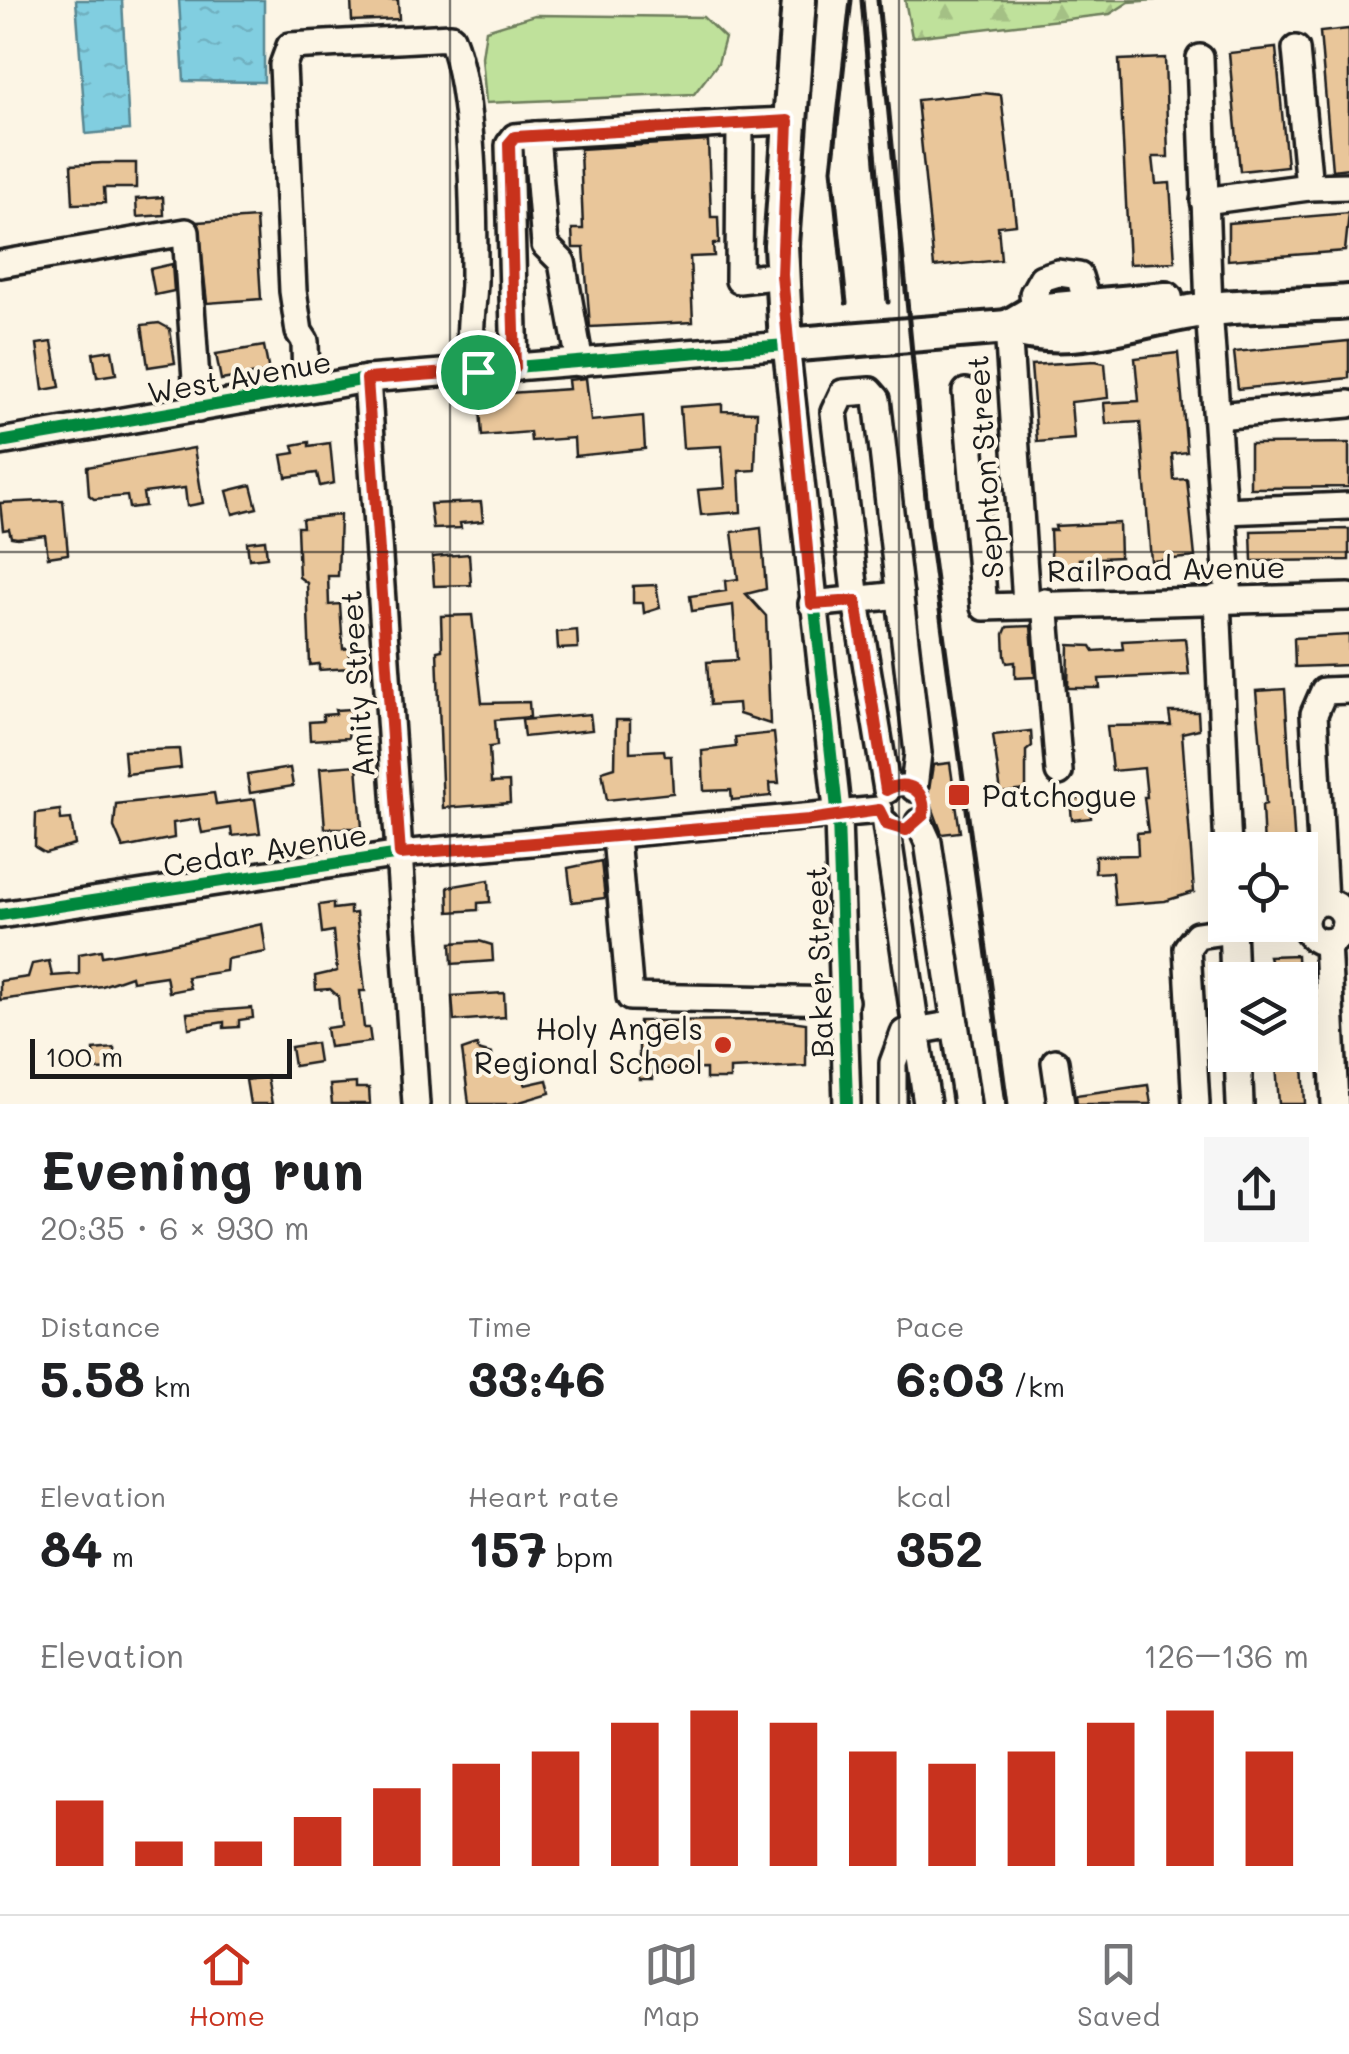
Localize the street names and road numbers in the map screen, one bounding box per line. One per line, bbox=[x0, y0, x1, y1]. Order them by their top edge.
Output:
street label: West Avenue bbox=[144, 340, 334, 412]
street label: Sephton Street bbox=[956, 354, 1012, 580]
street label: Railroad Avenue bbox=[1046, 546, 1286, 590]
street label: Amity Street bbox=[329, 589, 383, 779]
street label: Cedar Avenue bbox=[160, 813, 370, 885]
street label: Baker Street bbox=[795, 865, 841, 1059]

